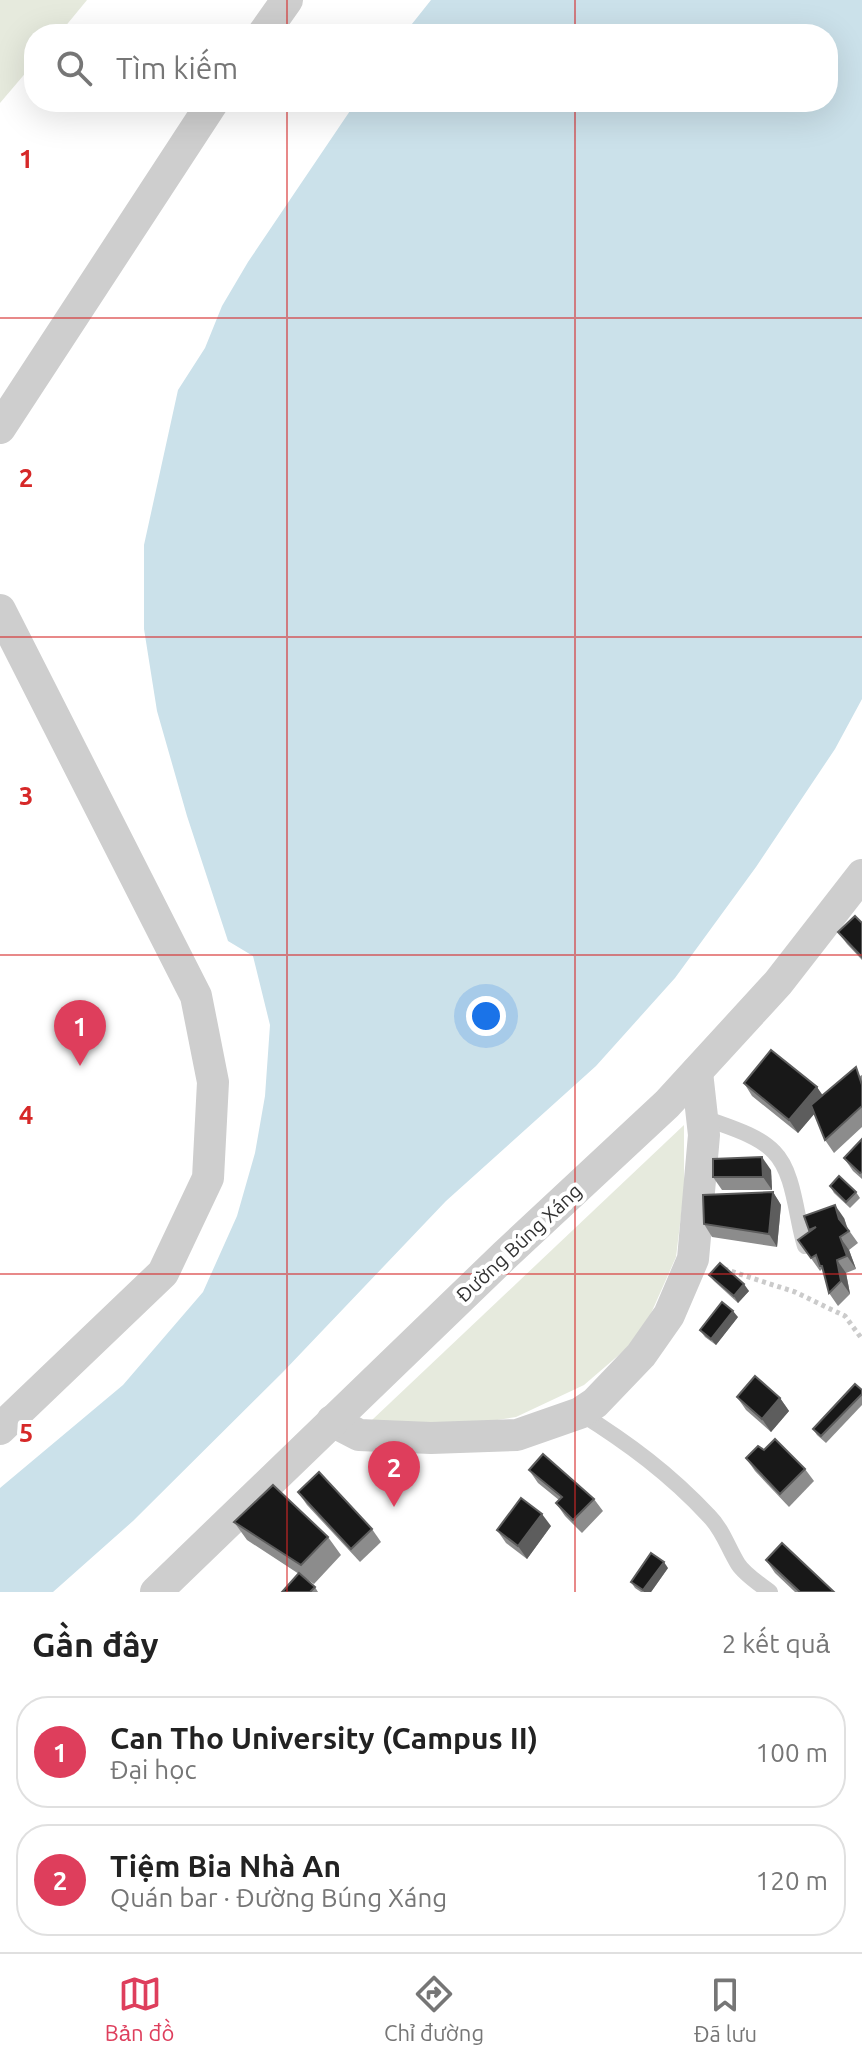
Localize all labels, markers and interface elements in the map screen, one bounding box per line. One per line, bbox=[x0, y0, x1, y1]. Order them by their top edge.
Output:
search box bbox=[24, 24, 838, 112]
icon: search bbox=[52, 46, 96, 90]
text: Tìm kiếm bbox=[116, 51, 238, 85]
text: 1 bbox=[19, 144, 33, 173]
text: 2 bbox=[19, 463, 33, 492]
text: 3 bbox=[19, 781, 33, 810]
your location bbox=[466, 996, 506, 1036]
pin: 1 bbox=[54, 1000, 106, 1066]
text: 4 bbox=[19, 1100, 33, 1129]
street label: Đường Búng Xáng bbox=[451, 1179, 586, 1306]
text: 5 bbox=[19, 1418, 33, 1447]
pin: 2 bbox=[368, 1441, 420, 1507]
text: Gần đây bbox=[32, 1625, 159, 1663]
text: 2 kết quả bbox=[722, 1629, 830, 1658]
text: Can Tho University (Campus II) bbox=[110, 1721, 538, 1755]
text: 1 bbox=[53, 1738, 67, 1767]
text: 100 m bbox=[756, 1738, 828, 1767]
text: Đại học bbox=[110, 1755, 197, 1784]
text: Tiệm Bia Nhà An bbox=[110, 1849, 341, 1883]
text: 2 bbox=[53, 1866, 67, 1895]
text: 120 m bbox=[756, 1866, 828, 1895]
text: Quán bar · Đường Búng Xáng bbox=[110, 1883, 447, 1912]
tab: Bản đồ bbox=[105, 1972, 174, 2047]
tab: Chỉ đường bbox=[384, 1972, 484, 2047]
tab: Đã lưu bbox=[694, 1973, 757, 2046]

